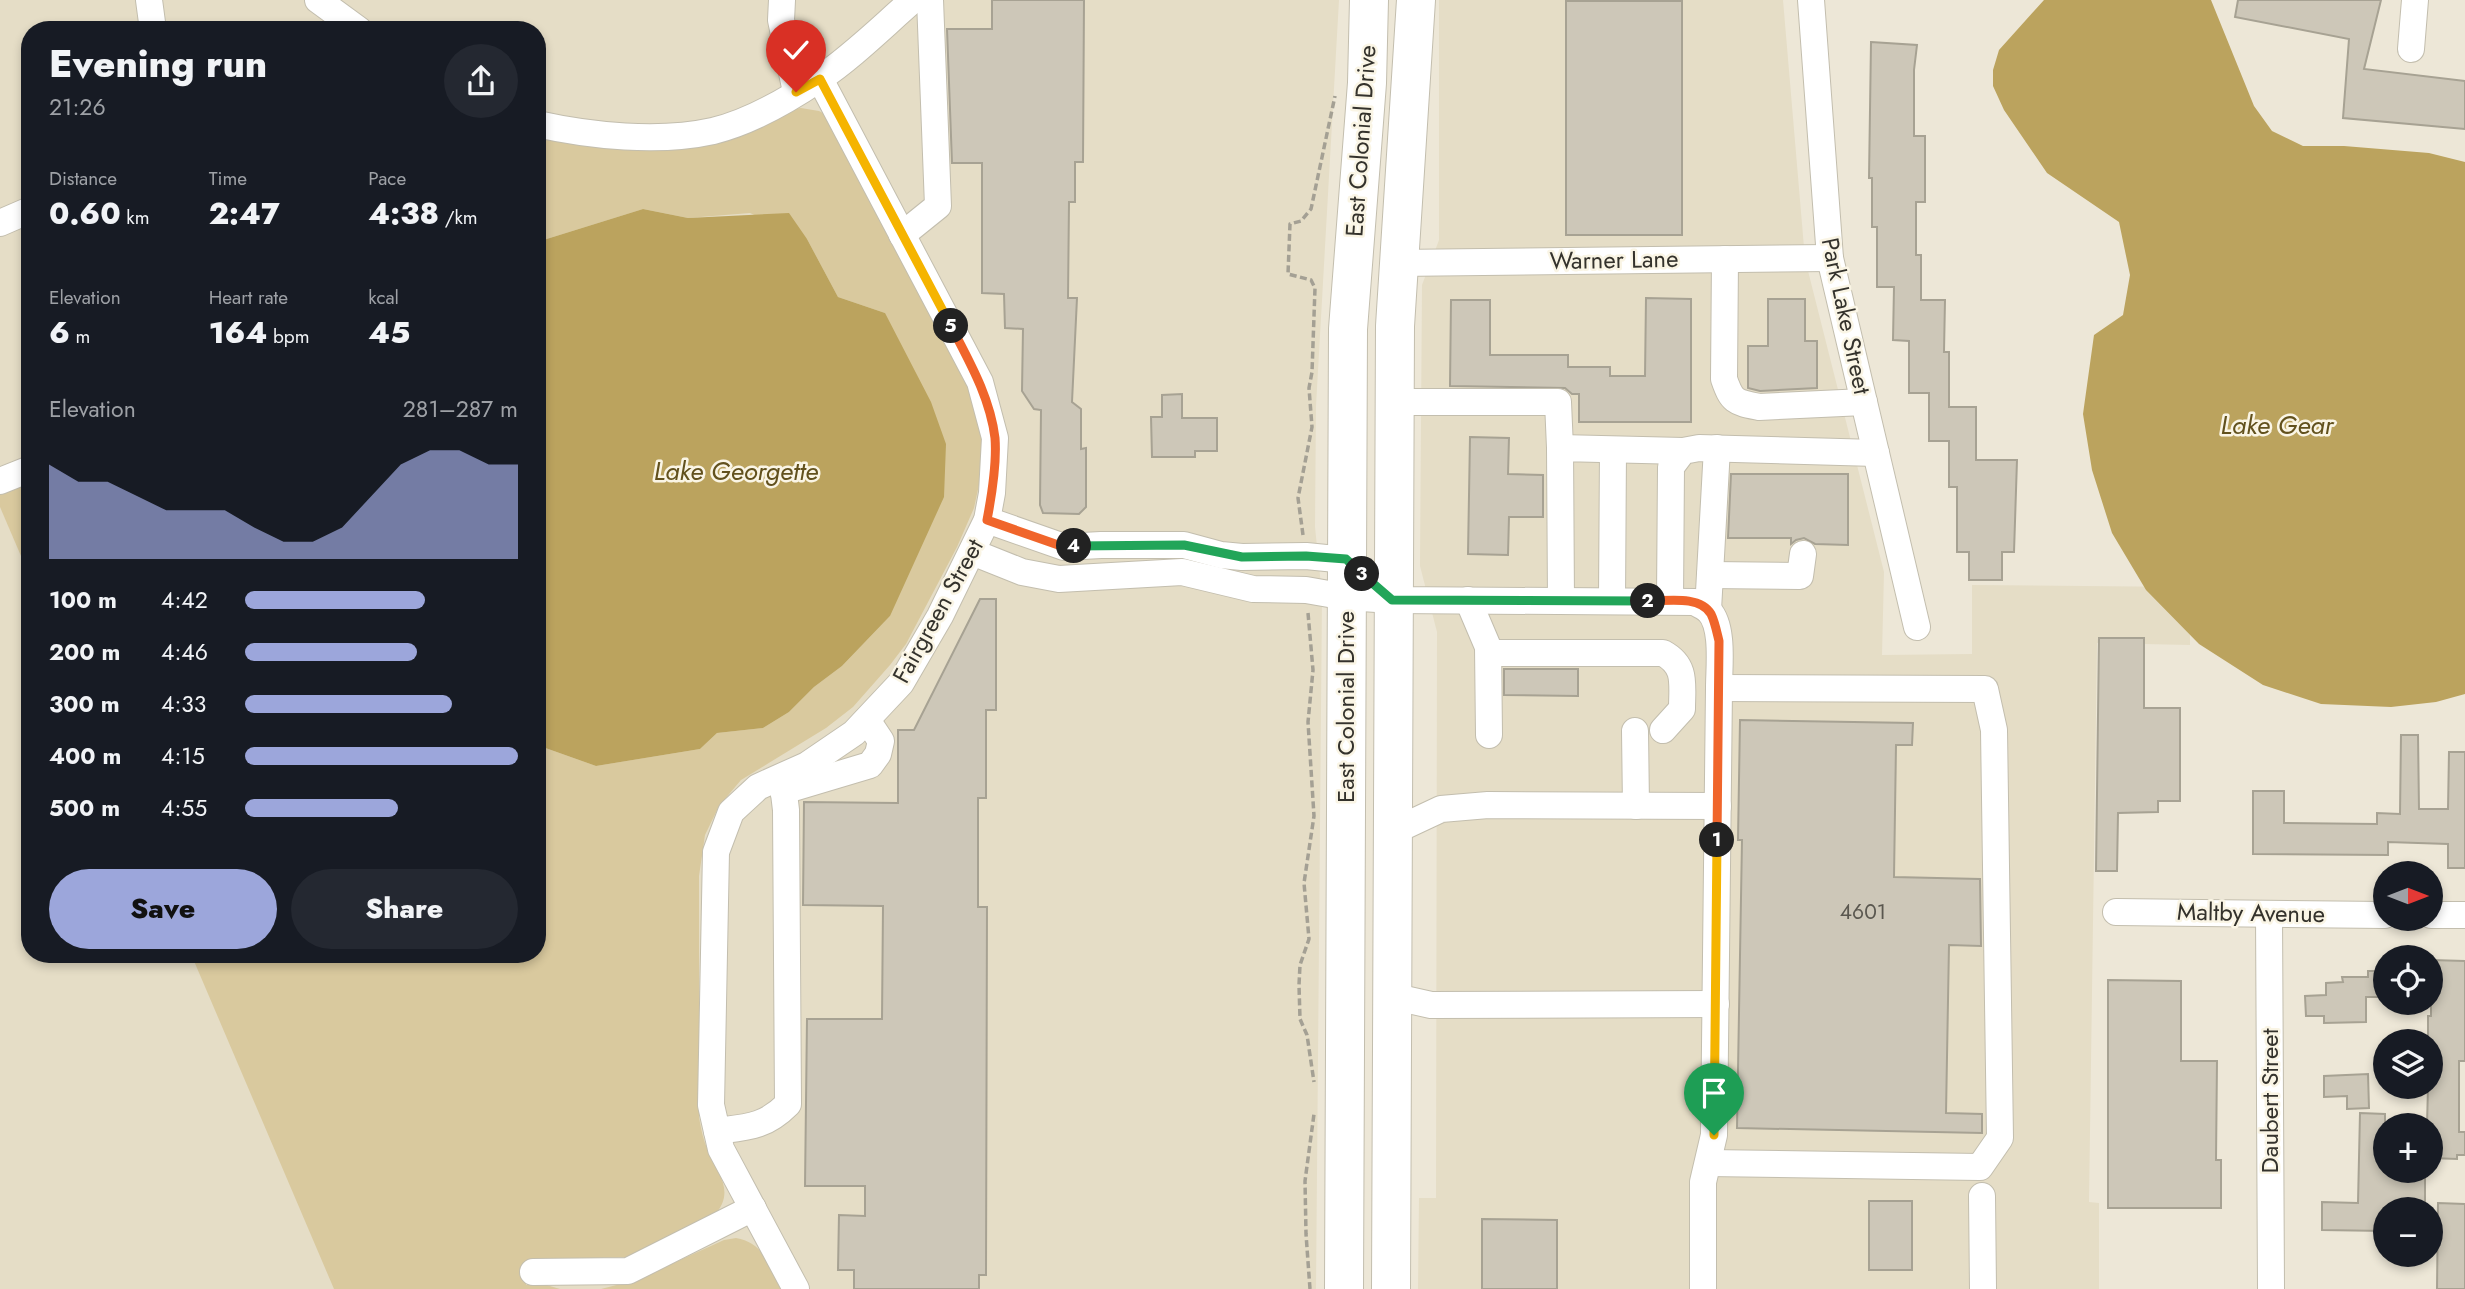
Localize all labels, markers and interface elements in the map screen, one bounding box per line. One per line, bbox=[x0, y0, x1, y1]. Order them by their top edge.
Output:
pin bbox=[766, 20, 826, 92]
icon: check bbox=[777, 31, 815, 69]
text: Evening run bbox=[49, 36, 267, 91]
button: share bbox=[444, 44, 518, 118]
street label: East Colonial Drive bbox=[1336, 44, 1385, 238]
text: 21:26 bbox=[49, 90, 106, 124]
text: Distance bbox=[49, 165, 117, 192]
text: Time bbox=[209, 165, 247, 192]
text: Pace bbox=[368, 165, 406, 192]
text: 0.60 bbox=[49, 192, 121, 235]
text: 2:47 bbox=[209, 192, 280, 235]
text: 4:38 bbox=[368, 192, 439, 235]
text: km bbox=[121, 204, 150, 231]
text: /km bbox=[439, 204, 478, 231]
street label: Park Lake Street bbox=[1813, 234, 1880, 398]
street label: Warner Lane bbox=[1549, 241, 1679, 278]
text: Elevation bbox=[49, 284, 121, 311]
text: Heart rate bbox=[209, 284, 288, 311]
text: kcal bbox=[368, 284, 399, 311]
pin: 5 bbox=[934, 308, 968, 344]
text: 6 bbox=[49, 311, 70, 354]
text: 164 bbox=[209, 311, 267, 354]
text: 45 bbox=[368, 311, 410, 354]
text: 5 bbox=[944, 312, 957, 339]
text: m bbox=[70, 323, 90, 350]
text: bpm bbox=[267, 323, 310, 350]
text: Elevation bbox=[49, 392, 136, 426]
text: 281–287 m bbox=[403, 392, 518, 426]
water label: Lake Gear bbox=[2221, 406, 2335, 444]
water label: Lake Georgette bbox=[654, 452, 818, 490]
pin: 4 bbox=[1056, 528, 1092, 564]
street label: Fairgreen Street bbox=[883, 532, 992, 689]
text: 4 bbox=[1067, 532, 1080, 559]
pin: 3 bbox=[1344, 556, 1380, 592]
text: 3 bbox=[1356, 560, 1367, 587]
text: 100 m bbox=[49, 583, 117, 617]
text: 4:42 bbox=[161, 583, 208, 617]
pin: 2 bbox=[1630, 584, 1666, 618]
text: 2 bbox=[1641, 587, 1654, 614]
street label: East Colonial Drive bbox=[1328, 611, 1363, 803]
text: 200 m bbox=[49, 635, 120, 669]
text: 4:46 bbox=[161, 635, 208, 669]
text: 300 m bbox=[49, 687, 120, 721]
text: 4:33 bbox=[161, 687, 206, 721]
text: 400 m bbox=[49, 739, 121, 773]
text: 4:15 bbox=[161, 739, 205, 773]
text: 500 m bbox=[49, 791, 120, 825]
text: 4:55 bbox=[161, 791, 207, 825]
pin: 1 bbox=[1700, 822, 1734, 858]
text: 1 bbox=[1712, 826, 1721, 853]
north arrow bbox=[2373, 861, 2443, 931]
map controls bbox=[2373, 861, 2443, 1267]
button: Save bbox=[49, 869, 277, 949]
button: Share bbox=[291, 869, 518, 949]
street label: Maltby Avenue bbox=[2177, 894, 2325, 931]
house number: 4601 bbox=[1840, 897, 1886, 927]
button: locate bbox=[2373, 945, 2443, 1015]
street label: Daubert Street bbox=[2252, 1028, 2287, 1173]
button: layers bbox=[2373, 1029, 2443, 1099]
pin bbox=[1684, 1063, 1744, 1135]
icon: arrive bbox=[1695, 1074, 1733, 1112]
button: + bbox=[2373, 1113, 2443, 1183]
button: − bbox=[2373, 1197, 2443, 1267]

